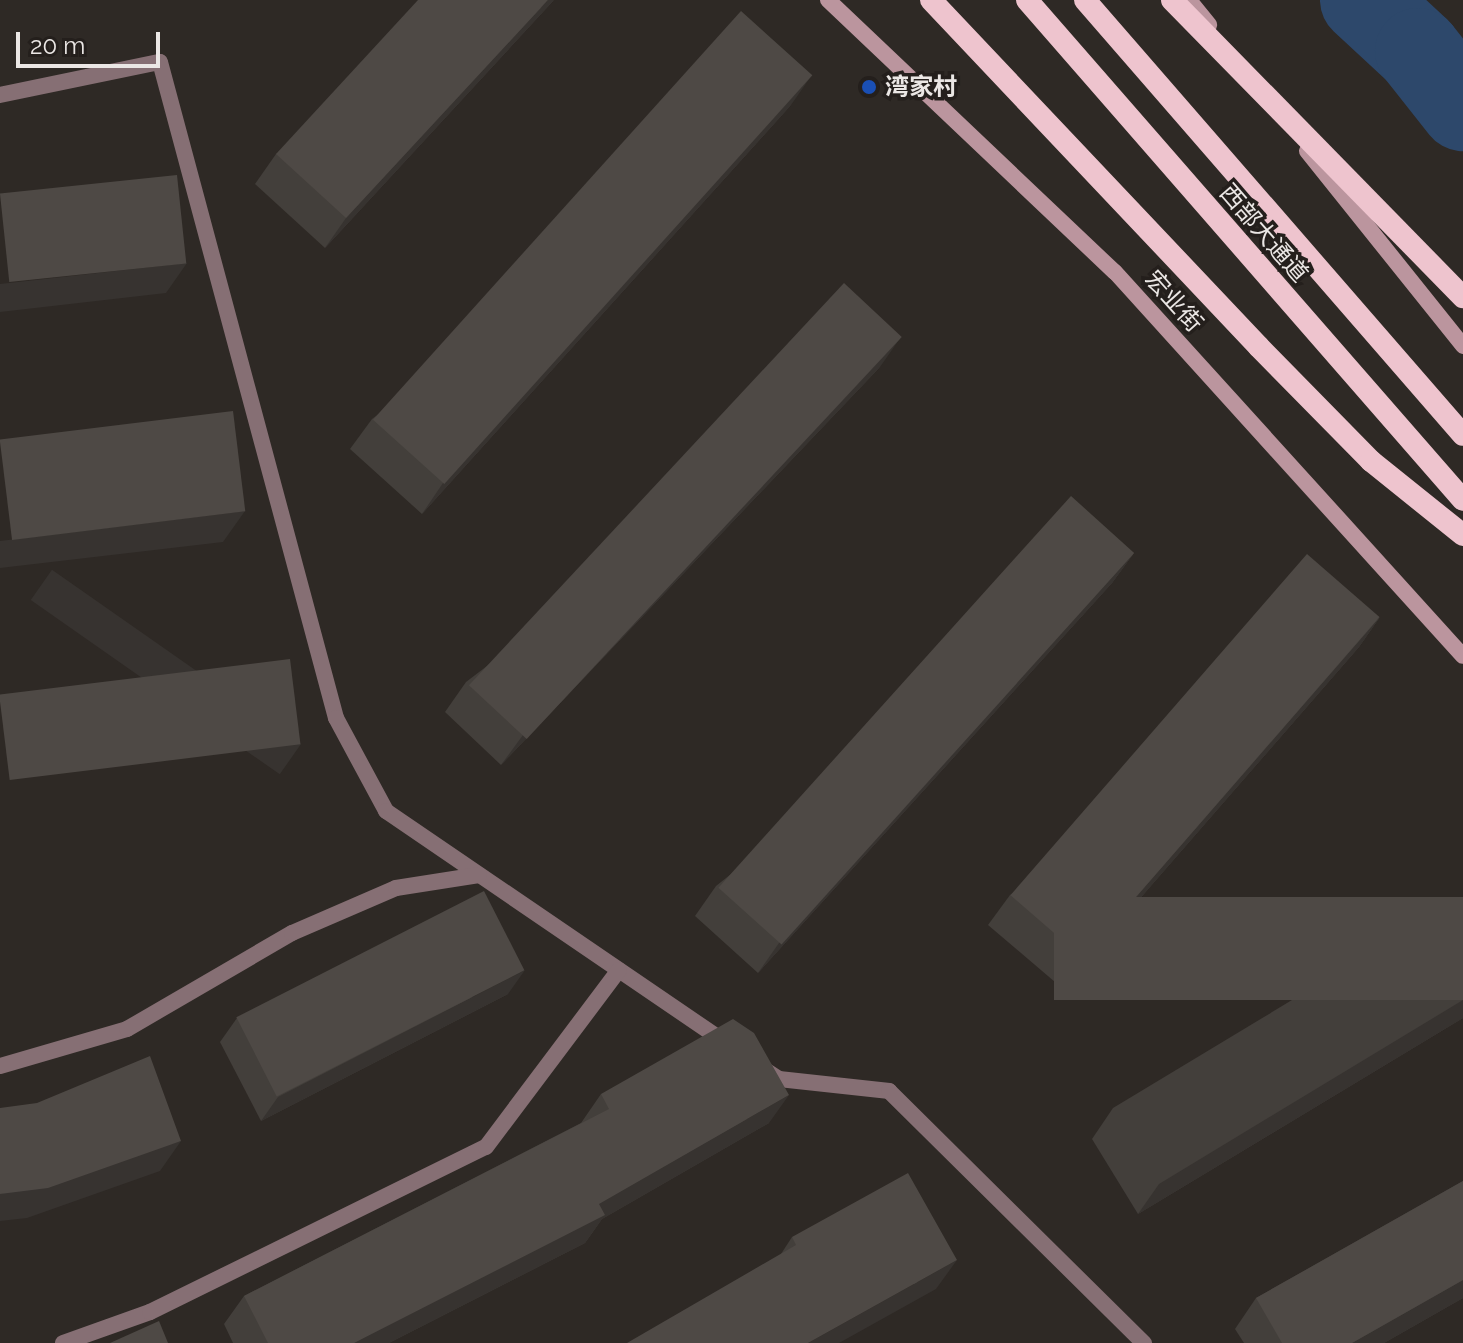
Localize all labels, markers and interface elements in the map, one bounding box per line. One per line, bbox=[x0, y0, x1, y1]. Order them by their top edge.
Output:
scale bar bbox=[20, 16, 164, 66]
text: 20 m bbox=[30, 31, 85, 60]
place label: 湾家村 bbox=[885, 73, 957, 101]
marker: 湾家村 bbox=[860, 78, 878, 96]
street label: 西部大通道 bbox=[1214, 178, 1314, 288]
street label: 宏业街 bbox=[1139, 265, 1209, 337]

